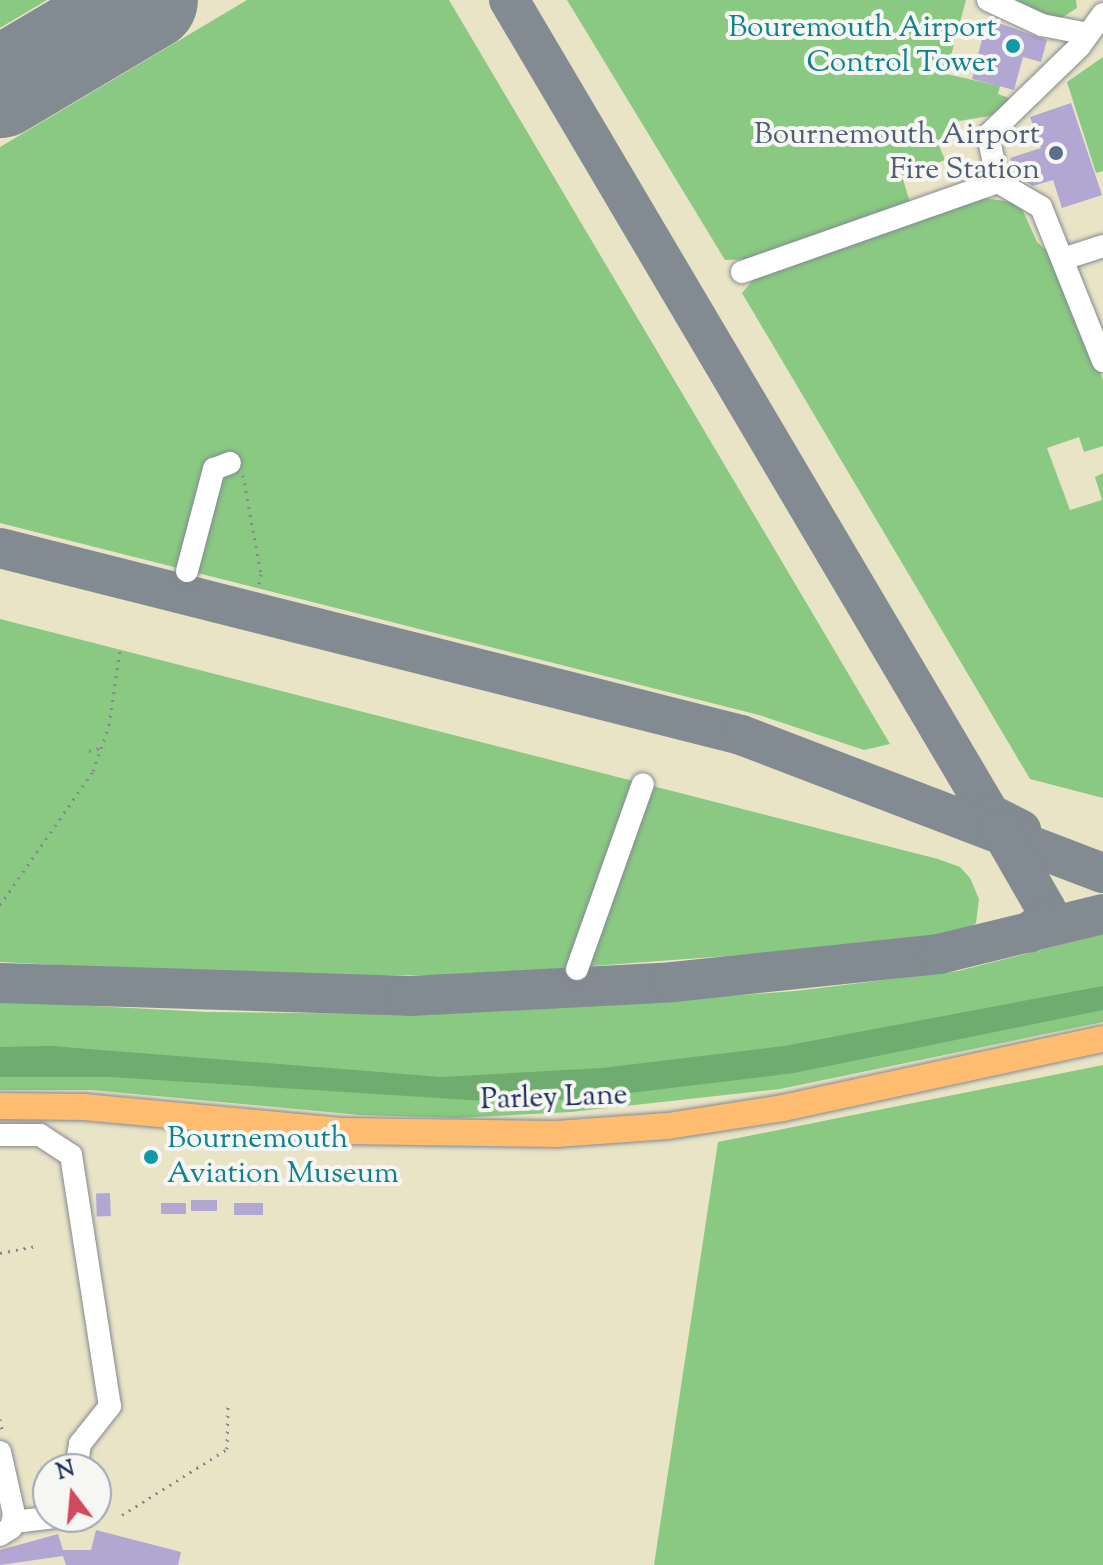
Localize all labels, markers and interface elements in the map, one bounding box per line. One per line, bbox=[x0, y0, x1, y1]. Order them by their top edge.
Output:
place label: Bouremouth Airport Control Tower bbox=[728, 11, 997, 82]
marker: Bouremouth Airport Control Tower bbox=[1004, 37, 1022, 55]
place label: Bournemouth Airport Fire Station bbox=[754, 118, 1040, 188]
marker: Bournemouth Airport Fire Station bbox=[1047, 144, 1065, 162]
street label: Parley Lane bbox=[480, 1078, 628, 1120]
place label: Bournemouth Aviation Museum bbox=[167, 1122, 399, 1192]
marker: Bournemouth Aviation Museum bbox=[142, 1148, 160, 1166]
north arrow bbox=[32, 1453, 112, 1533]
text: N bbox=[53, 1454, 79, 1490]

